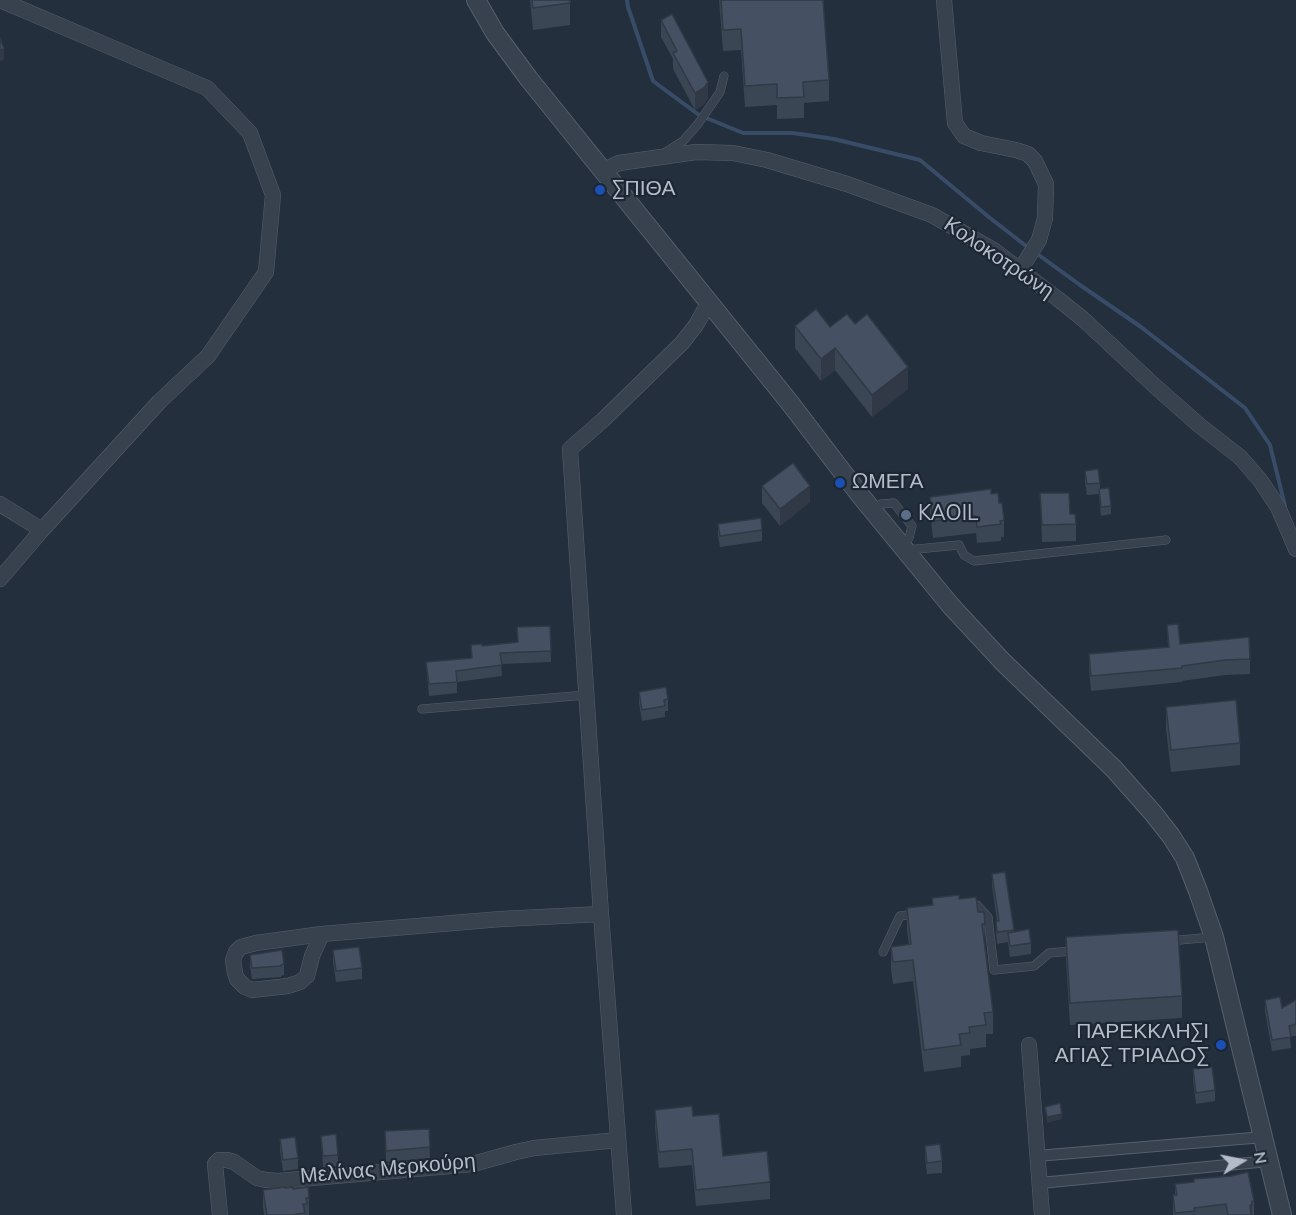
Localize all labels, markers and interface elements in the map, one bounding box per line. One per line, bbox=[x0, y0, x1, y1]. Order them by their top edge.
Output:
place label: ΣΠΙΘΑ bbox=[612, 177, 676, 203]
marker: ΣΠΙΘΑ bbox=[593, 183, 607, 197]
street label: Κολοκοτρώνη bbox=[938, 213, 1058, 305]
place label: ΩΜΕΓΑ bbox=[852, 470, 923, 496]
marker: ΩΜΕΓΑ bbox=[833, 476, 847, 490]
place label: KAOIL bbox=[918, 502, 978, 528]
marker: KAOIL bbox=[899, 508, 913, 522]
place label: ΠΑΡΕΚΚΛΗΣΙ ΑΓΙΑΣ ΤΡΙΑΔΟΣ bbox=[1055, 1020, 1209, 1070]
marker: ΠΑΡΕΚΚΛΗΣΙ ΑΓΙΑΣ ΤΡΙΑΔΟΣ bbox=[1214, 1038, 1228, 1052]
north arrow bbox=[1212, 1131, 1272, 1191]
street label: Μελίνας Μερκούρη bbox=[299, 1150, 477, 1190]
text: N bbox=[1248, 1150, 1272, 1166]

